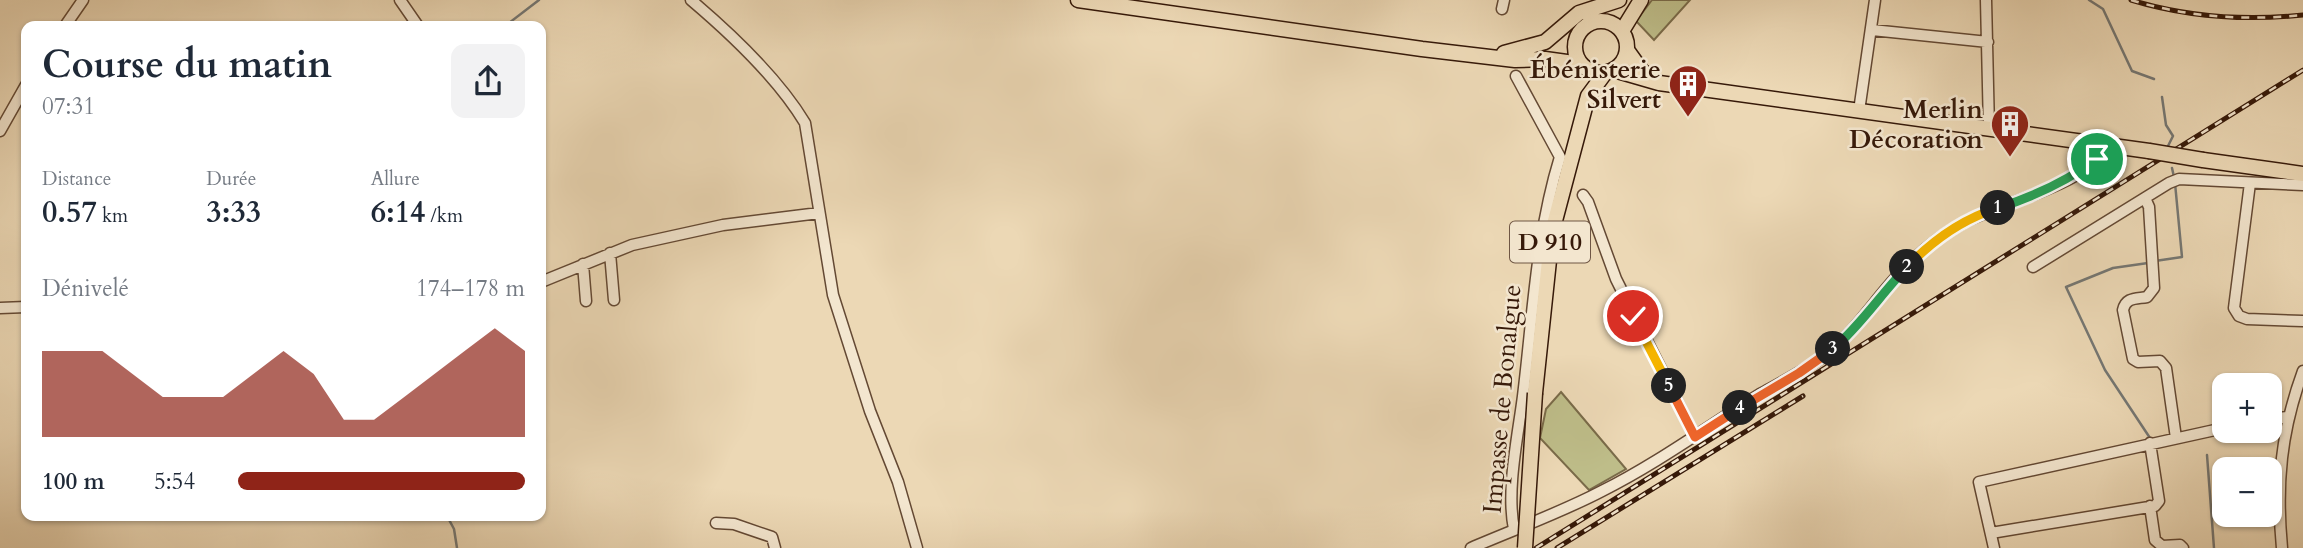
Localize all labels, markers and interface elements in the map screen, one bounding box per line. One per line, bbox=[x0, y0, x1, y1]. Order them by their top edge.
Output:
text: Course du matin bbox=[42, 39, 332, 91]
button: share bbox=[451, 44, 525, 118]
place label: Ébénisterie Silvert bbox=[1529, 52, 1661, 117]
building icon: Ébénisterie Silvert bbox=[1667, 63, 1709, 118]
text: 07:31 bbox=[42, 91, 95, 122]
place label: Merlin Décoration bbox=[1849, 92, 1983, 157]
building icon: Merlin Décoration bbox=[1989, 103, 2031, 158]
pin bbox=[2067, 129, 2127, 189]
icon: arrive bbox=[2078, 140, 2116, 178]
text: Distance bbox=[42, 166, 111, 192]
text: Durée bbox=[206, 166, 256, 192]
text: Allure bbox=[371, 166, 420, 192]
pin: 1 bbox=[1980, 190, 2016, 226]
text: 0.57 bbox=[42, 192, 97, 233]
text: 3:33 bbox=[206, 192, 261, 233]
text: 6:14 bbox=[371, 192, 425, 233]
text: 1 bbox=[1993, 194, 2002, 220]
text: km bbox=[97, 203, 128, 229]
text: /km bbox=[425, 203, 463, 229]
road number: D 910 bbox=[1510, 222, 1590, 262]
pin: 2 bbox=[1890, 250, 1924, 284]
text: 2 bbox=[1902, 253, 1911, 279]
text: Dénivelé bbox=[42, 273, 129, 304]
text: 174–178 m bbox=[416, 273, 525, 304]
street label: Impasse de Bonalgue bbox=[1475, 283, 1529, 515]
pin bbox=[1603, 286, 1663, 346]
icon: check bbox=[1614, 297, 1652, 335]
pin: 3 bbox=[1815, 332, 1850, 366]
text: 3 bbox=[1828, 335, 1837, 361]
pin: 5 bbox=[1652, 368, 1686, 404]
text: 5 bbox=[1664, 372, 1673, 398]
map controls bbox=[2212, 373, 2282, 527]
button: + bbox=[2212, 373, 2282, 443]
pin: 4 bbox=[1722, 390, 1758, 426]
text: 4 bbox=[1735, 394, 1744, 420]
button: − bbox=[2212, 457, 2282, 527]
text: 100 m bbox=[42, 466, 105, 497]
text: 5:54 bbox=[154, 466, 195, 497]

